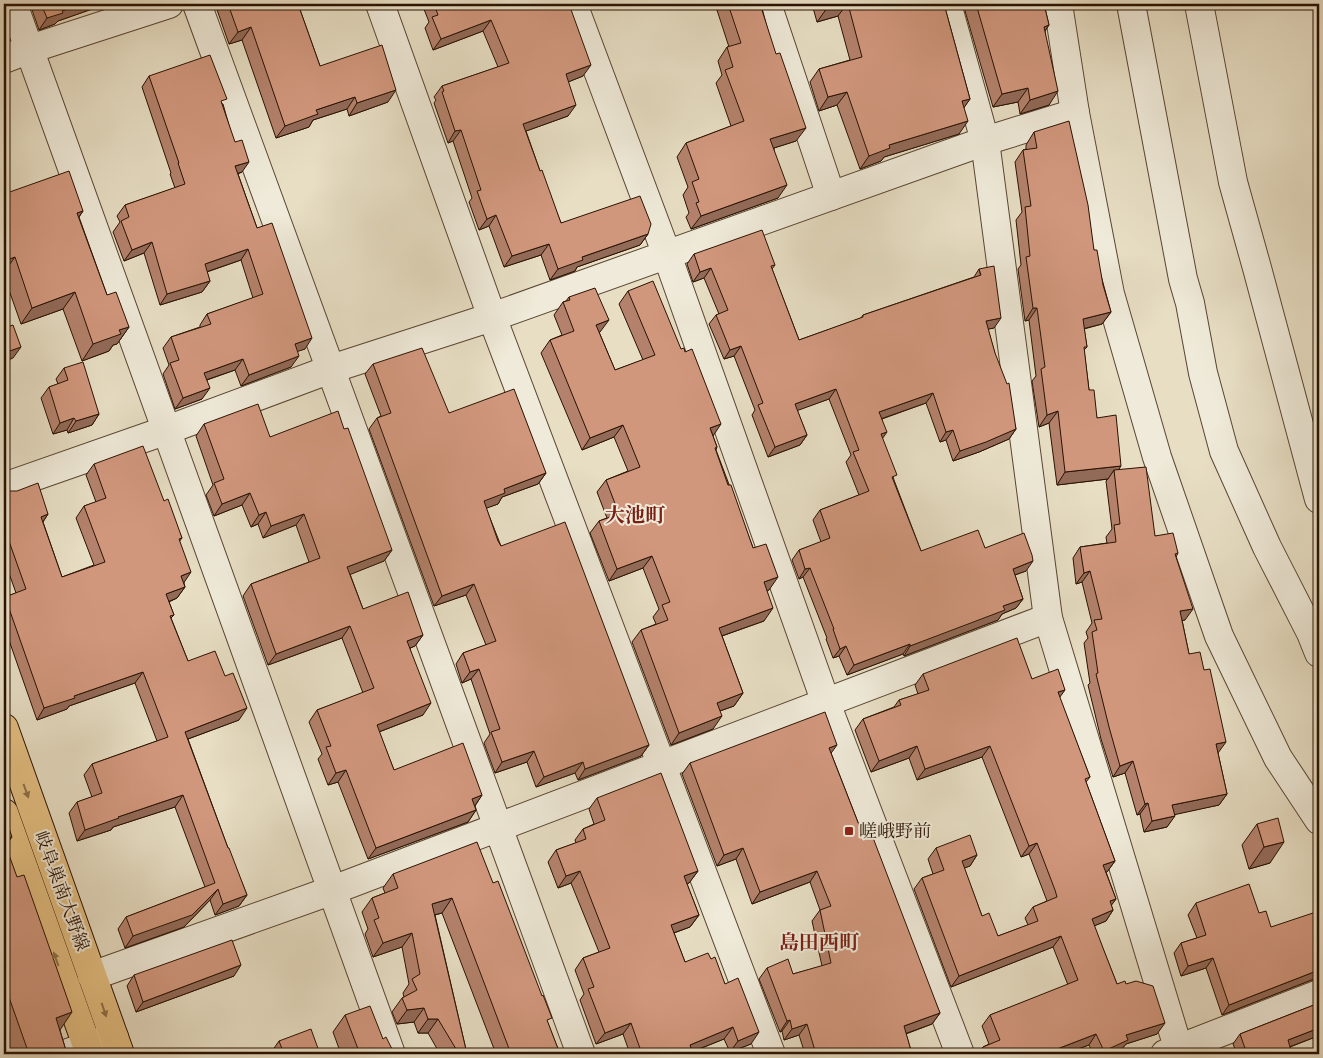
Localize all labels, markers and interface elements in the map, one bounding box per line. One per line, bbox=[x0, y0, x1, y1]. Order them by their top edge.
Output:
district label: 大池町 bbox=[605, 502, 666, 528]
one-way arrow bbox=[23, 783, 30, 798]
place label: 嵯峨野前 bbox=[859, 819, 931, 842]
marker: 嵯峨野前 bbox=[843, 825, 855, 837]
street label: 岐阜巣南大野線 bbox=[30, 828, 95, 954]
district label: 島田西町 bbox=[779, 929, 860, 955]
one-way arrow bbox=[52, 951, 60, 966]
one-way arrow bbox=[101, 1002, 108, 1017]

